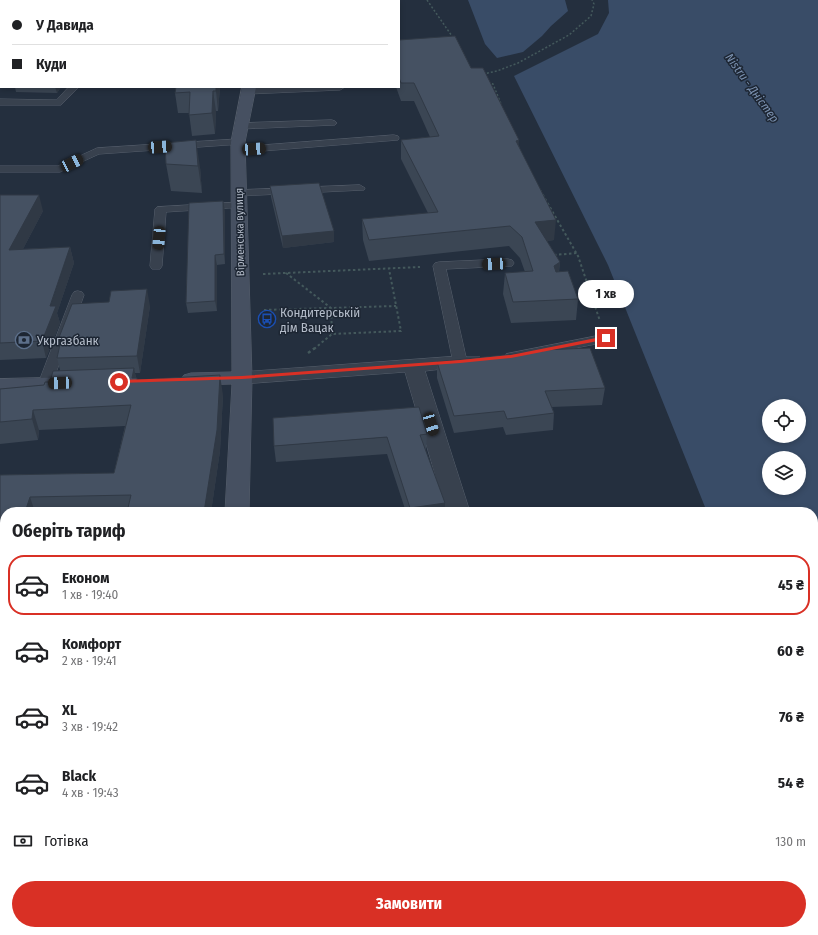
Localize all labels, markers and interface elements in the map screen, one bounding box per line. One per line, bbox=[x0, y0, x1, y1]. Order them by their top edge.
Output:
text: У Давида bbox=[36, 16, 94, 34]
water label: Nistru - Дністер bbox=[722, 51, 782, 125]
text: Куди bbox=[36, 55, 67, 73]
car bbox=[148, 140, 172, 154]
car bbox=[242, 142, 266, 156]
car bbox=[59, 152, 85, 174]
street label: Вірменська вулиця bbox=[233, 188, 247, 276]
car bbox=[152, 226, 166, 250]
car bbox=[482, 257, 506, 271]
callout: 1 хв bbox=[578, 280, 634, 308]
text: 1 хв bbox=[596, 286, 616, 301]
place label: Кондитерській дім Вацак bbox=[280, 305, 360, 335]
bus stop icon: Кондитерській дім Вацак bbox=[257, 309, 277, 329]
route end bbox=[597, 329, 615, 347]
bank icon: Укргазбанк bbox=[14, 330, 34, 350]
place label: Укргазбанк bbox=[36, 333, 99, 348]
route start bbox=[110, 373, 128, 391]
car bbox=[48, 377, 72, 389]
map controls bbox=[762, 399, 806, 495]
button: locate bbox=[762, 399, 806, 443]
car bbox=[422, 411, 440, 437]
button: layers bbox=[762, 451, 806, 495]
text: Оберіть тариф bbox=[12, 520, 126, 542]
icon: car bbox=[14, 567, 50, 603]
text: Економ bbox=[62, 569, 109, 587]
text: 45 ₴ bbox=[778, 576, 804, 594]
text: 1 хв · 19:40 bbox=[62, 587, 118, 602]
icon: car bbox=[14, 633, 50, 669]
text: Комфорт bbox=[62, 635, 121, 653]
text: 60 ₴ bbox=[777, 642, 804, 660]
text: 2 хв · 19:41 bbox=[62, 653, 117, 668]
icon: car bbox=[14, 699, 50, 735]
text: XL bbox=[62, 701, 77, 719]
text: 76 ₴ bbox=[779, 708, 804, 726]
text: 3 хв · 19:42 bbox=[62, 719, 118, 734]
icon: car bbox=[14, 765, 50, 801]
text: Black bbox=[62, 767, 96, 785]
text: 54 ₴ bbox=[778, 774, 804, 792]
text: 4 хв · 19:43 bbox=[62, 785, 119, 800]
icon: cash bbox=[12, 830, 34, 852]
text: Готівка bbox=[44, 832, 89, 850]
text: 130 m bbox=[775, 834, 806, 849]
button: Замовити bbox=[12, 881, 806, 927]

